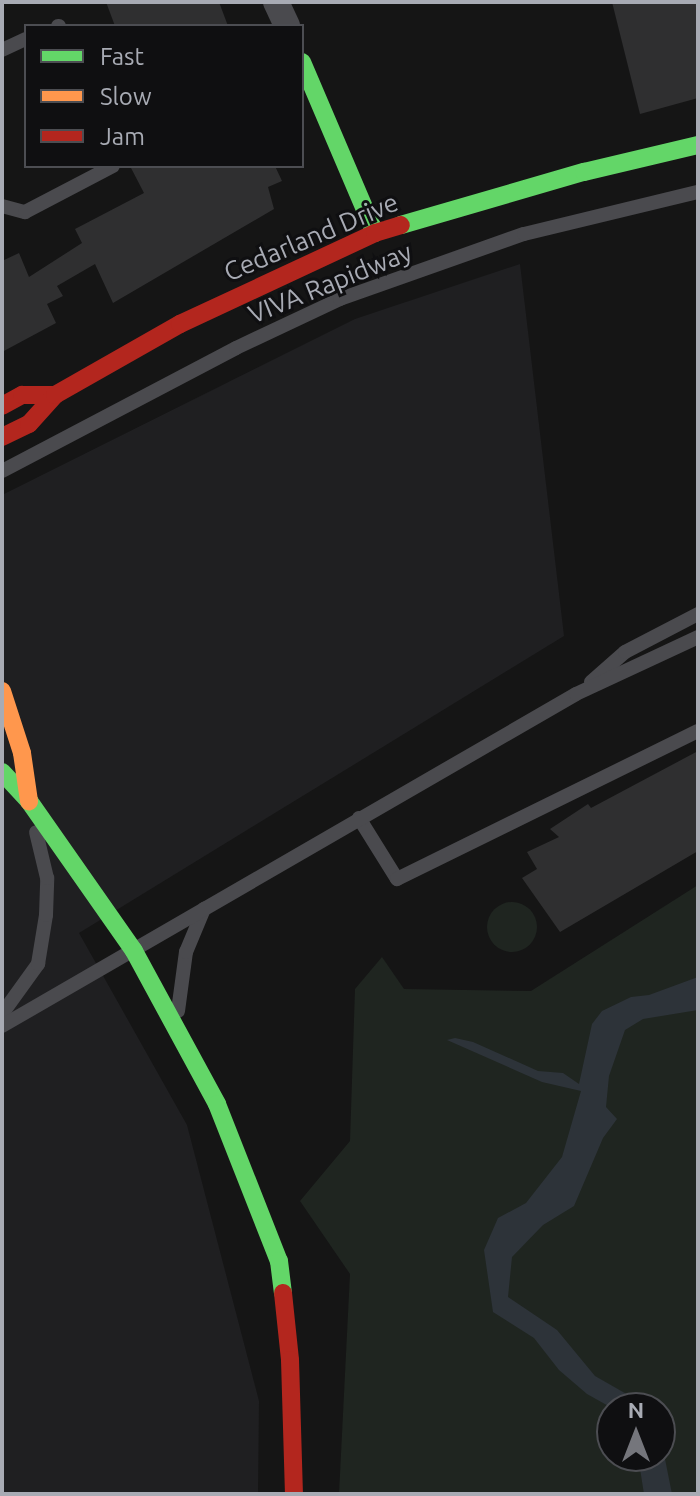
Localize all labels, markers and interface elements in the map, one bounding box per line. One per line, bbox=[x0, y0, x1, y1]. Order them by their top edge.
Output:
legend bbox=[24, 24, 304, 168]
text: Fast bbox=[100, 43, 144, 70]
text: Slow bbox=[100, 83, 152, 110]
text: Jam bbox=[100, 123, 145, 150]
street label: Cedarland Drive bbox=[219, 186, 403, 288]
street label: VIVA Rapidway bbox=[244, 236, 416, 330]
north arrow bbox=[596, 1392, 676, 1472]
text: N bbox=[628, 1397, 644, 1422]

